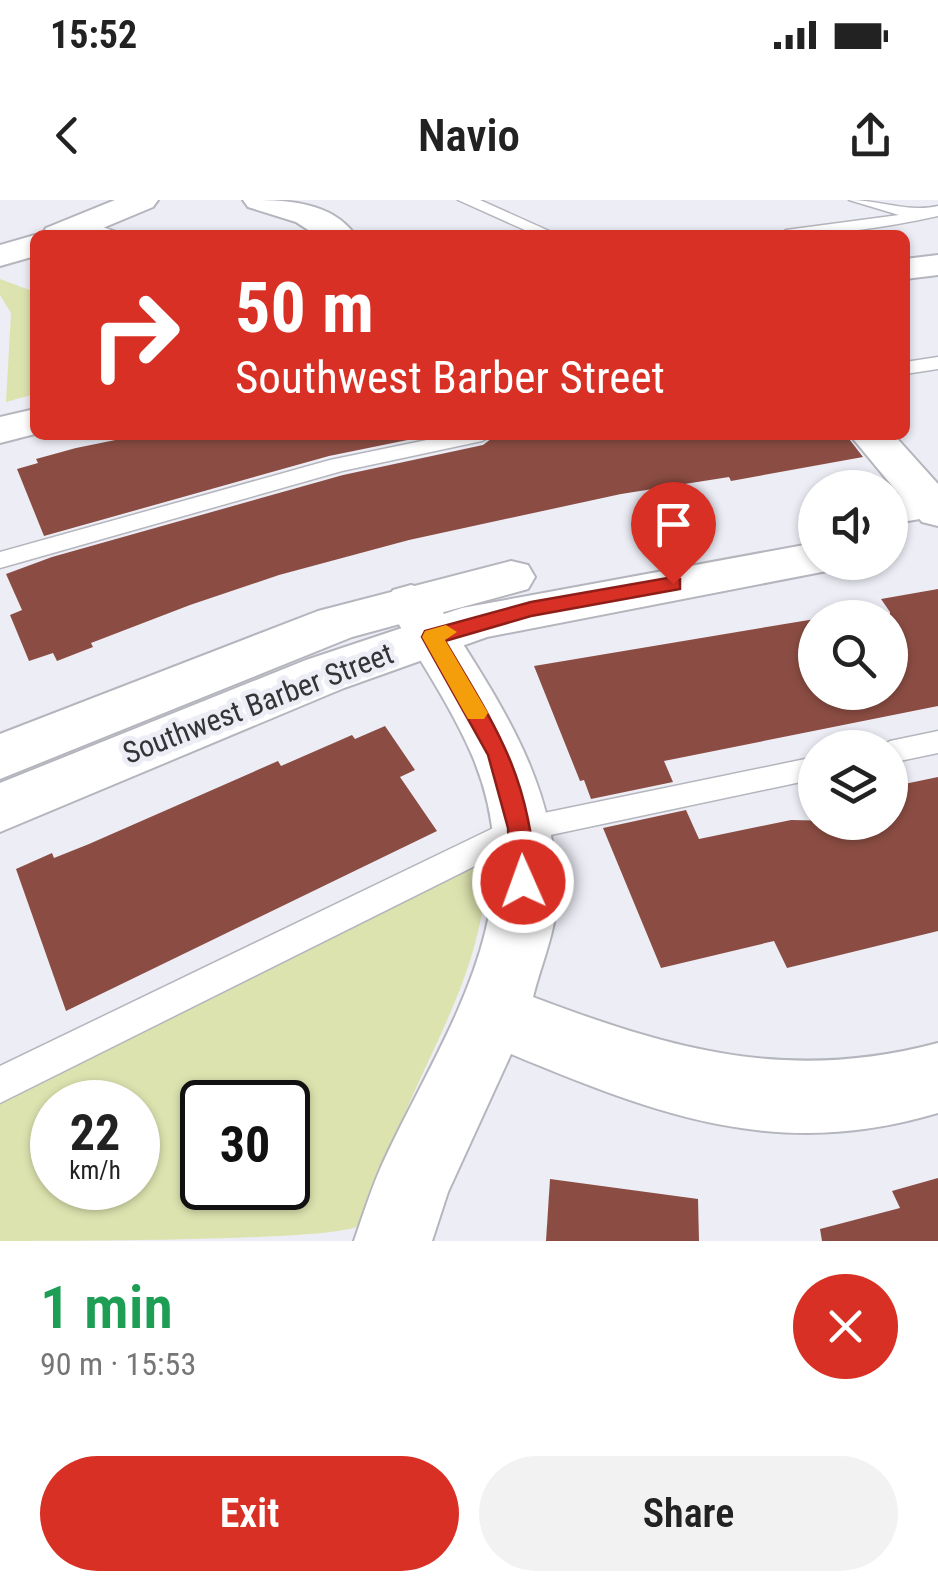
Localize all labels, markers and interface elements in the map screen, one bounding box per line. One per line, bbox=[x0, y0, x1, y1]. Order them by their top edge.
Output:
text: 15:52 bbox=[50, 13, 137, 57]
icon: back bbox=[40, 108, 95, 163]
icon: share bbox=[843, 108, 898, 163]
text: Navio bbox=[418, 109, 520, 162]
text: 50 m bbox=[235, 267, 374, 349]
icon: right bbox=[70, 270, 200, 400]
text: Southwest Barber Street bbox=[235, 351, 665, 404]
map controls bbox=[798, 470, 908, 840]
button: sound bbox=[798, 470, 908, 580]
pin bbox=[631, 482, 716, 585]
icon: arrive bbox=[646, 497, 701, 552]
button: search bbox=[798, 600, 908, 710]
street label: Southwest Barber Street bbox=[118, 635, 398, 771]
button: layers bbox=[798, 730, 908, 840]
position arrow bbox=[471, 830, 575, 934]
speed limit sign: 30 bbox=[180, 1080, 310, 1210]
text: 22 bbox=[70, 1104, 120, 1162]
text: km/h bbox=[69, 1156, 121, 1185]
text: 1 min bbox=[40, 1272, 173, 1343]
button: close bbox=[793, 1274, 898, 1379]
text: 90 m · 15:53 bbox=[40, 1345, 196, 1383]
button: Exit bbox=[40, 1456, 459, 1571]
button: Share bbox=[479, 1456, 898, 1571]

